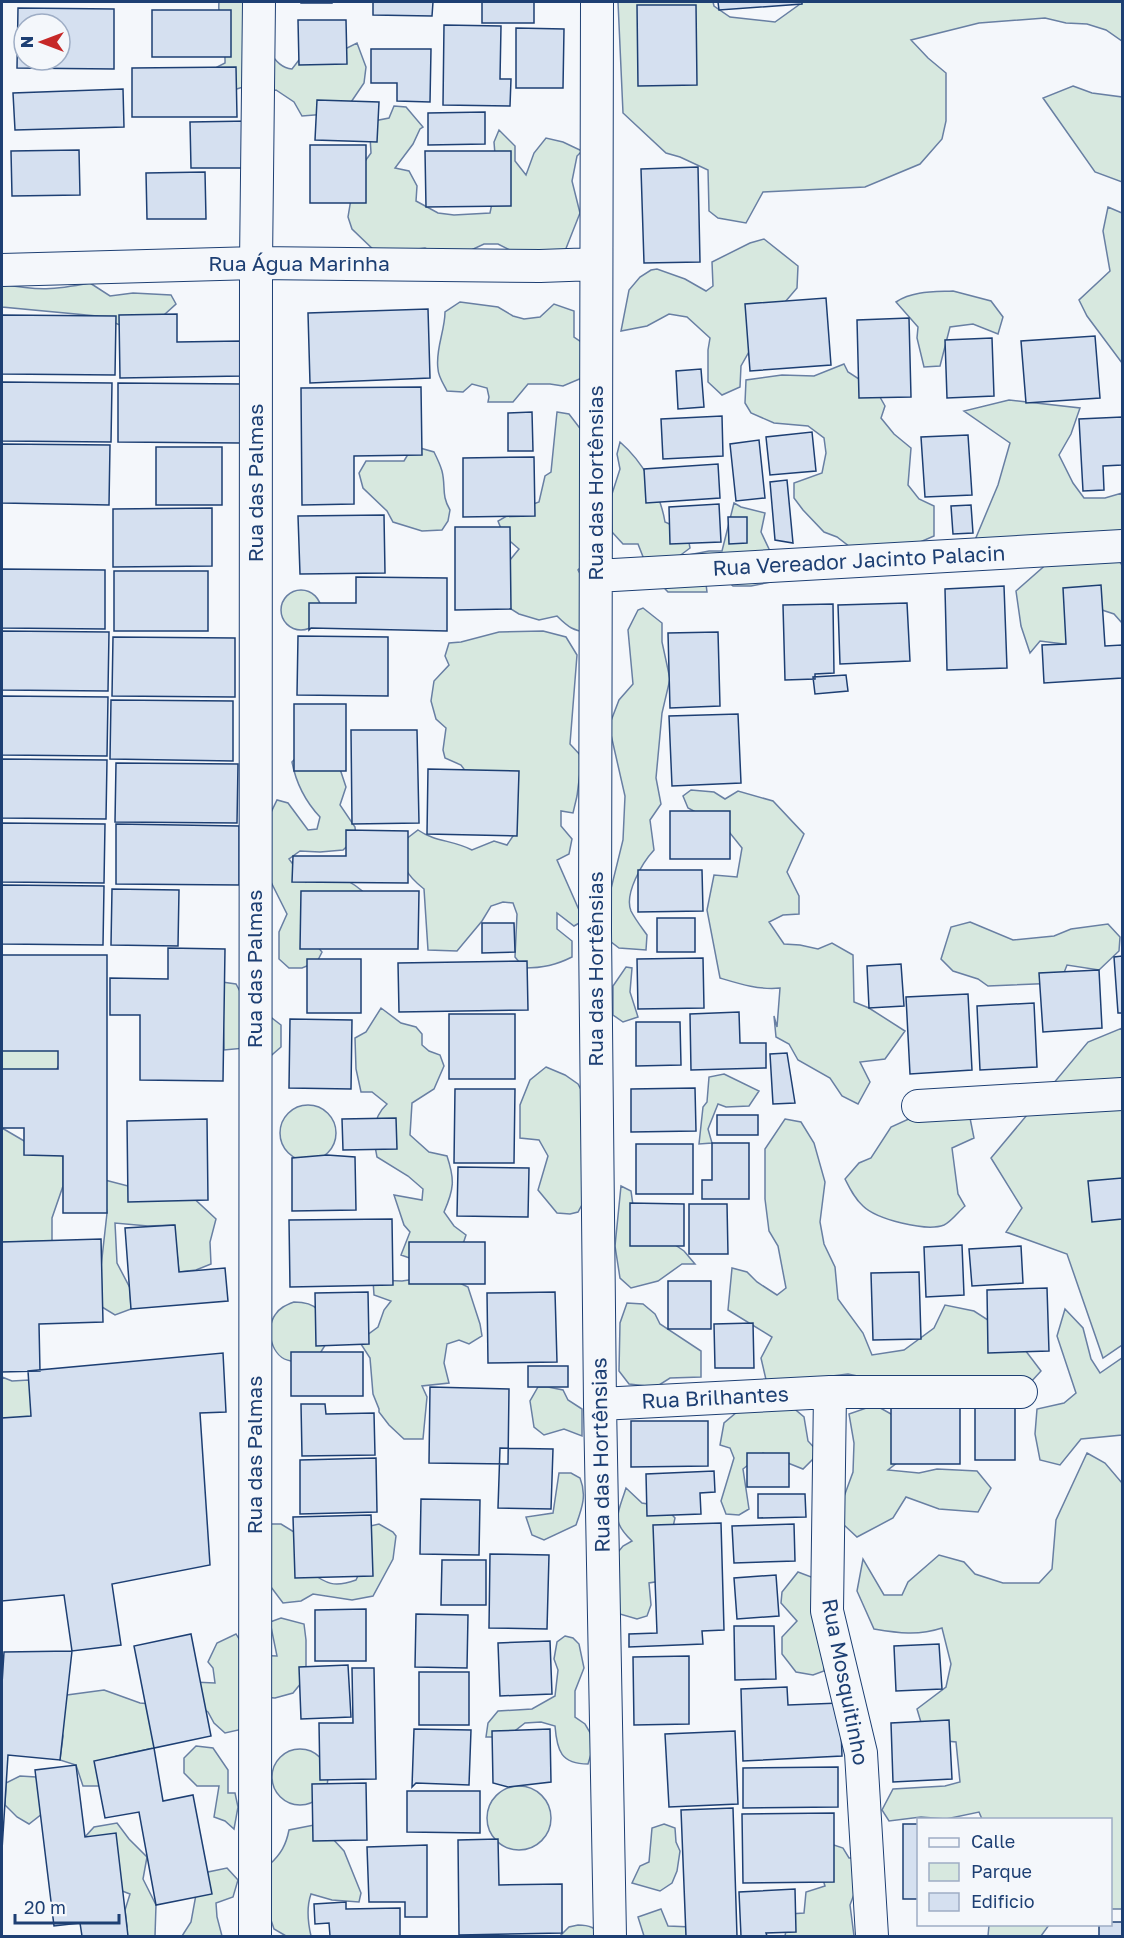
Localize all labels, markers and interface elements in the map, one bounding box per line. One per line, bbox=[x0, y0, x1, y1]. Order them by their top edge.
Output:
north arrow bbox=[12, 12, 72, 72]
text: N bbox=[17, 36, 37, 48]
street label: Rua Água Marinha bbox=[208, 250, 390, 276]
street label: Rua das Hortênsias bbox=[582, 385, 608, 581]
street label: Rua das Palmas bbox=[242, 404, 268, 562]
street label: Rua Vereador Jacinto Palacin bbox=[712, 539, 1006, 581]
street label: Rua das Hortênsias bbox=[582, 871, 608, 1067]
street label: Rua das Palmas bbox=[241, 890, 267, 1048]
street label: Rua das Hortênsias bbox=[585, 1357, 615, 1553]
street label: Rua das Palmas bbox=[241, 1376, 267, 1534]
street label: Rua Brilhantes bbox=[641, 1380, 789, 1414]
street label: Rua Mosquitinho bbox=[817, 1596, 875, 1767]
legend bbox=[917, 1818, 1112, 1926]
text: Calle bbox=[971, 1830, 1015, 1852]
text: Parque bbox=[971, 1860, 1032, 1882]
scale bar bbox=[15, 1887, 118, 1925]
text: Edificio bbox=[971, 1890, 1035, 1912]
text: 20 m bbox=[24, 1896, 66, 1918]

